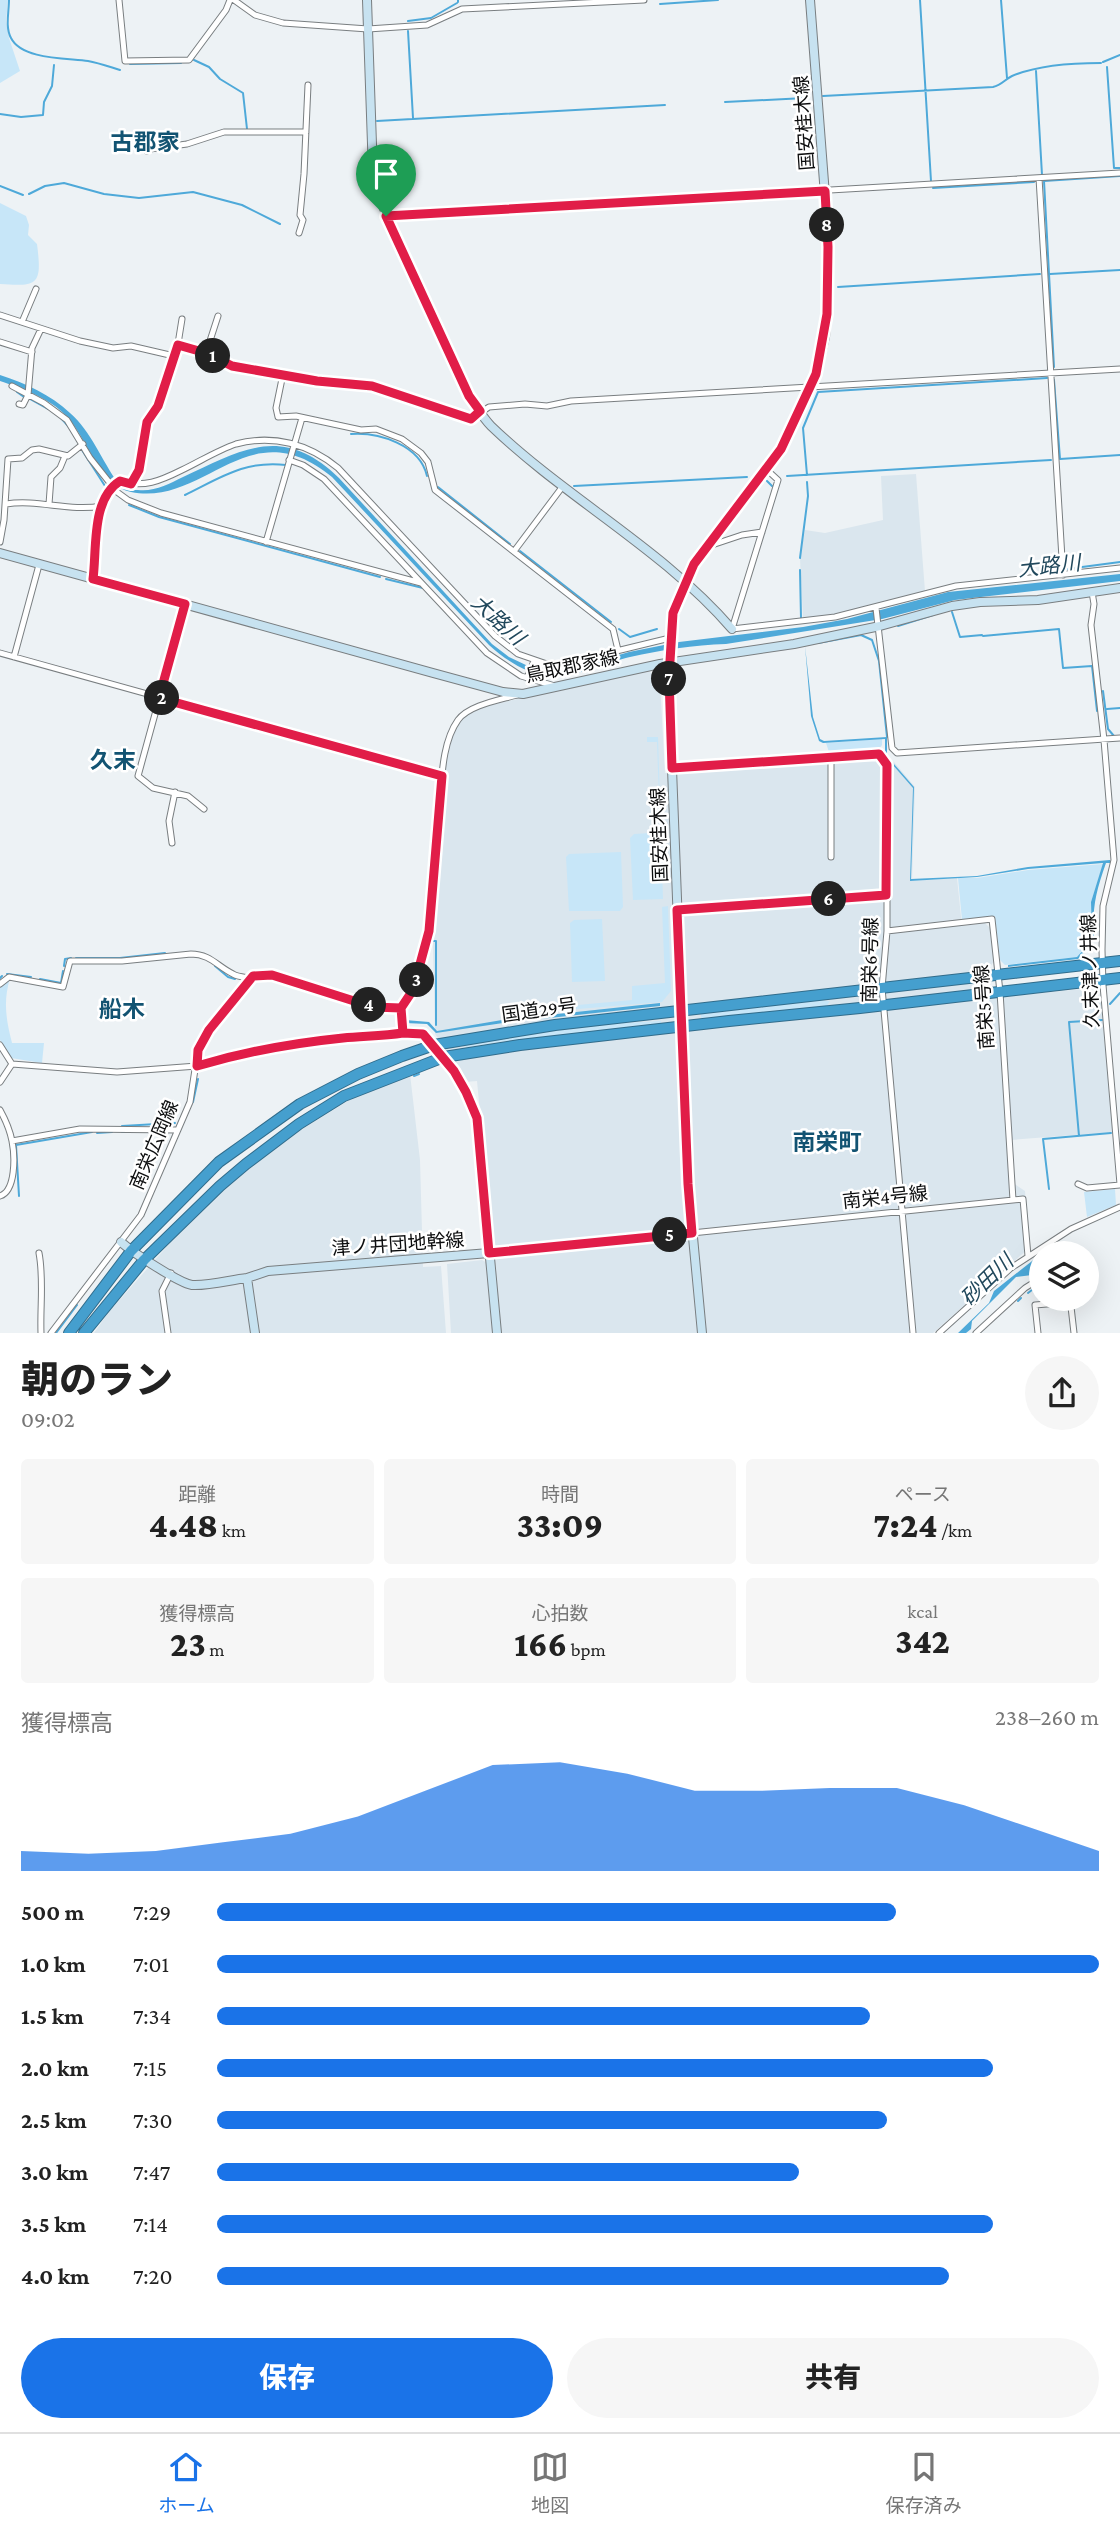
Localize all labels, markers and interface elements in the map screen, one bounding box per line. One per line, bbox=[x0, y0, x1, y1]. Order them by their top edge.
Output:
street label: 国安桂木線 bbox=[790, 75, 818, 171]
district label: 古郡家 bbox=[111, 129, 180, 155]
pin bbox=[356, 144, 416, 216]
icon: arrive bbox=[367, 155, 405, 193]
pin: 8 bbox=[810, 208, 844, 243]
text: 8 bbox=[821, 214, 832, 235]
pin: 1 bbox=[196, 338, 230, 374]
text: 1 bbox=[209, 345, 216, 366]
water label: 大路川 bbox=[1016, 551, 1084, 581]
water label: 大路川 bbox=[467, 590, 531, 651]
street label: 鳥取郡家線 bbox=[523, 646, 621, 686]
pin: 7 bbox=[652, 662, 686, 696]
text: 7 bbox=[664, 668, 673, 689]
pin: 2 bbox=[144, 680, 180, 716]
text: 2 bbox=[157, 687, 166, 708]
district label: 久末 bbox=[90, 747, 136, 773]
street label: 国安桂木線 bbox=[647, 787, 671, 883]
pin: 6 bbox=[812, 881, 846, 916]
text: 6 bbox=[823, 888, 834, 909]
street label: 久末津ノ井線 bbox=[1078, 914, 1102, 1028]
street label: 南栄6号線 bbox=[859, 917, 881, 1003]
pin: 3 bbox=[400, 962, 434, 998]
street label: 南栄5号線 bbox=[971, 964, 997, 1050]
text: 3 bbox=[412, 969, 421, 990]
pin: 4 bbox=[352, 988, 386, 1023]
text: 4 bbox=[363, 994, 374, 1015]
street label: 国道29号 bbox=[500, 994, 578, 1026]
district label: 船木 bbox=[99, 996, 145, 1022]
street label: 南栄広岡線 bbox=[126, 1097, 182, 1193]
district label: 南栄町 bbox=[793, 1129, 862, 1155]
street label: 南栄4号線 bbox=[841, 1182, 929, 1212]
pin: 5 bbox=[652, 1218, 688, 1252]
text: 5 bbox=[665, 1224, 674, 1245]
street label: 津ノ井団地幹線 bbox=[331, 1229, 465, 1259]
map controls bbox=[1029, 1241, 1099, 1311]
button: layers bbox=[1029, 1241, 1099, 1311]
water label: 砂田川 bbox=[956, 1248, 1019, 1311]
button: share bbox=[1025, 1356, 1099, 1430]
text: 朝のラン bbox=[21, 1359, 173, 1401]
text: 09:02 bbox=[21, 1406, 75, 1432]
text: 距離 bbox=[178, 1484, 216, 1505]
text: 時間 bbox=[541, 1484, 579, 1505]
text: ペース bbox=[895, 1484, 951, 1505]
text: 4.48 bbox=[149, 1506, 218, 1545]
text: 33:09 bbox=[517, 1506, 603, 1545]
text: 7:24 bbox=[873, 1506, 938, 1545]
text: km bbox=[218, 1520, 246, 1541]
text: /km bbox=[938, 1520, 972, 1541]
text: kcal bbox=[907, 1601, 938, 1622]
text: 獲得標高 bbox=[159, 1603, 235, 1624]
text: 心拍数 bbox=[531, 1603, 589, 1624]
text: 342 bbox=[895, 1622, 950, 1661]
text: 23 bbox=[170, 1625, 206, 1664]
text: 166 bbox=[514, 1625, 567, 1664]
text: m bbox=[206, 1639, 225, 1660]
text: bpm bbox=[567, 1639, 606, 1660]
text: 238–260 m bbox=[995, 1704, 1099, 1730]
text: 獲得標高 bbox=[21, 1710, 113, 1736]
text: 500 m bbox=[21, 1899, 84, 1925]
text: 7:29 bbox=[133, 1899, 171, 1925]
text: 1.0 km bbox=[21, 1951, 86, 1977]
text: 7:01 bbox=[133, 1951, 169, 1977]
text: 1.5 km bbox=[21, 2003, 84, 2029]
text: 7:34 bbox=[133, 2003, 171, 2029]
text: 2.0 km bbox=[21, 2055, 89, 2081]
text: 7:15 bbox=[133, 2055, 167, 2081]
text: 2.5 km bbox=[21, 2107, 87, 2133]
text: 7:30 bbox=[133, 2107, 172, 2133]
text: 3.0 km bbox=[21, 2159, 88, 2185]
text: 7:47 bbox=[133, 2159, 170, 2185]
text: 3.5 km bbox=[21, 2211, 86, 2237]
text: 7:14 bbox=[133, 2211, 168, 2237]
text: 4.0 km bbox=[21, 2263, 90, 2289]
text: 7:20 bbox=[133, 2263, 173, 2289]
button: 保存 bbox=[21, 2338, 553, 2418]
button: 共有 bbox=[567, 2338, 1099, 2418]
tab: ホーム bbox=[158, 2448, 215, 2517]
tab: 地図 bbox=[531, 2448, 569, 2517]
tab: 保存済み bbox=[886, 2448, 962, 2517]

